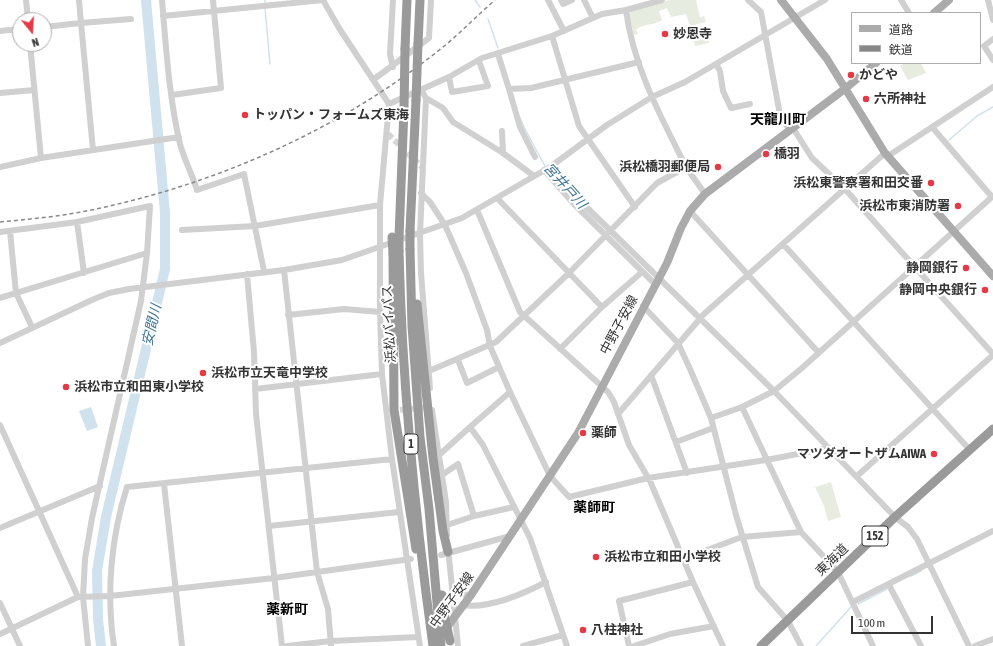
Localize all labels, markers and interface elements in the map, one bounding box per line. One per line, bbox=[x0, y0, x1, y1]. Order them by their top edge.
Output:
north arrow bbox=[12, 12, 52, 52]
legend bbox=[851, 12, 981, 64]
text: 道路 bbox=[889, 23, 913, 37]
place label: 妙恩寺 bbox=[673, 26, 712, 42]
marker: 妙恩寺 bbox=[660, 29, 670, 39]
text: N bbox=[30, 36, 40, 49]
text: 鉄道 bbox=[889, 43, 913, 57]
place label: かどや bbox=[859, 67, 898, 83]
marker: かどや bbox=[846, 70, 856, 80]
place label: 六所神社 bbox=[874, 91, 926, 107]
marker: 六所神社 bbox=[861, 94, 871, 104]
place label: トッパン・フォームズ東海 bbox=[253, 107, 409, 123]
marker: トッパン・フォームズ東海 bbox=[240, 110, 250, 120]
district label: 天龍川町 bbox=[750, 112, 806, 128]
place label: 橋羽 bbox=[774, 146, 800, 162]
marker: 橋羽 bbox=[761, 149, 771, 159]
place label: 浜松橋羽郵便局 bbox=[619, 159, 710, 175]
water label: 宮井戸川 bbox=[540, 160, 590, 212]
marker: 浜松橋羽郵便局 bbox=[713, 162, 723, 172]
place label: 浜松東警察署和田交番 bbox=[793, 175, 923, 191]
marker: 浜松東警察署和田交番 bbox=[926, 178, 936, 188]
place label: 浜松市東消防署 bbox=[859, 198, 950, 214]
marker: 浜松市東消防署 bbox=[953, 201, 963, 211]
place label: 静岡銀行 bbox=[906, 260, 958, 276]
marker: 静岡銀行 bbox=[961, 263, 971, 273]
place label: 静岡中央銀行 bbox=[899, 282, 977, 298]
street label: 浜松バイパス bbox=[379, 285, 399, 363]
marker: 静岡中央銀行 bbox=[980, 285, 990, 295]
street label: 中野子安線 bbox=[597, 293, 641, 357]
water label: 安間川 bbox=[139, 303, 165, 347]
place label: 浜松市立天竜中学校 bbox=[211, 365, 328, 381]
marker: 浜松市立天竜中学校 bbox=[198, 368, 208, 378]
place label: 浜松市立和田東小学校 bbox=[74, 379, 204, 395]
marker: 浜松市立和田東小学校 bbox=[61, 382, 71, 392]
place label: 薬師 bbox=[591, 425, 617, 441]
marker: 薬師 bbox=[578, 428, 588, 438]
road number: 1 bbox=[404, 434, 418, 454]
place label: マツダオートザムAIWA bbox=[797, 446, 926, 462]
marker: マツダオートザムAIWA bbox=[929, 449, 939, 459]
district label: 薬師町 bbox=[573, 500, 615, 516]
road number: 152 bbox=[862, 526, 888, 546]
street label: 東海道 bbox=[813, 541, 851, 579]
place label: 浜松市立和田小学校 bbox=[604, 549, 721, 565]
marker: 浜松市立和田小学校 bbox=[591, 552, 601, 562]
street label: 中野子安線 bbox=[427, 569, 477, 631]
district label: 薬新町 bbox=[266, 602, 308, 618]
scale bar bbox=[853, 608, 935, 634]
text: 100 m bbox=[858, 616, 885, 630]
place label: 八柱神社 bbox=[591, 622, 643, 638]
marker: 八柱神社 bbox=[578, 625, 588, 635]

